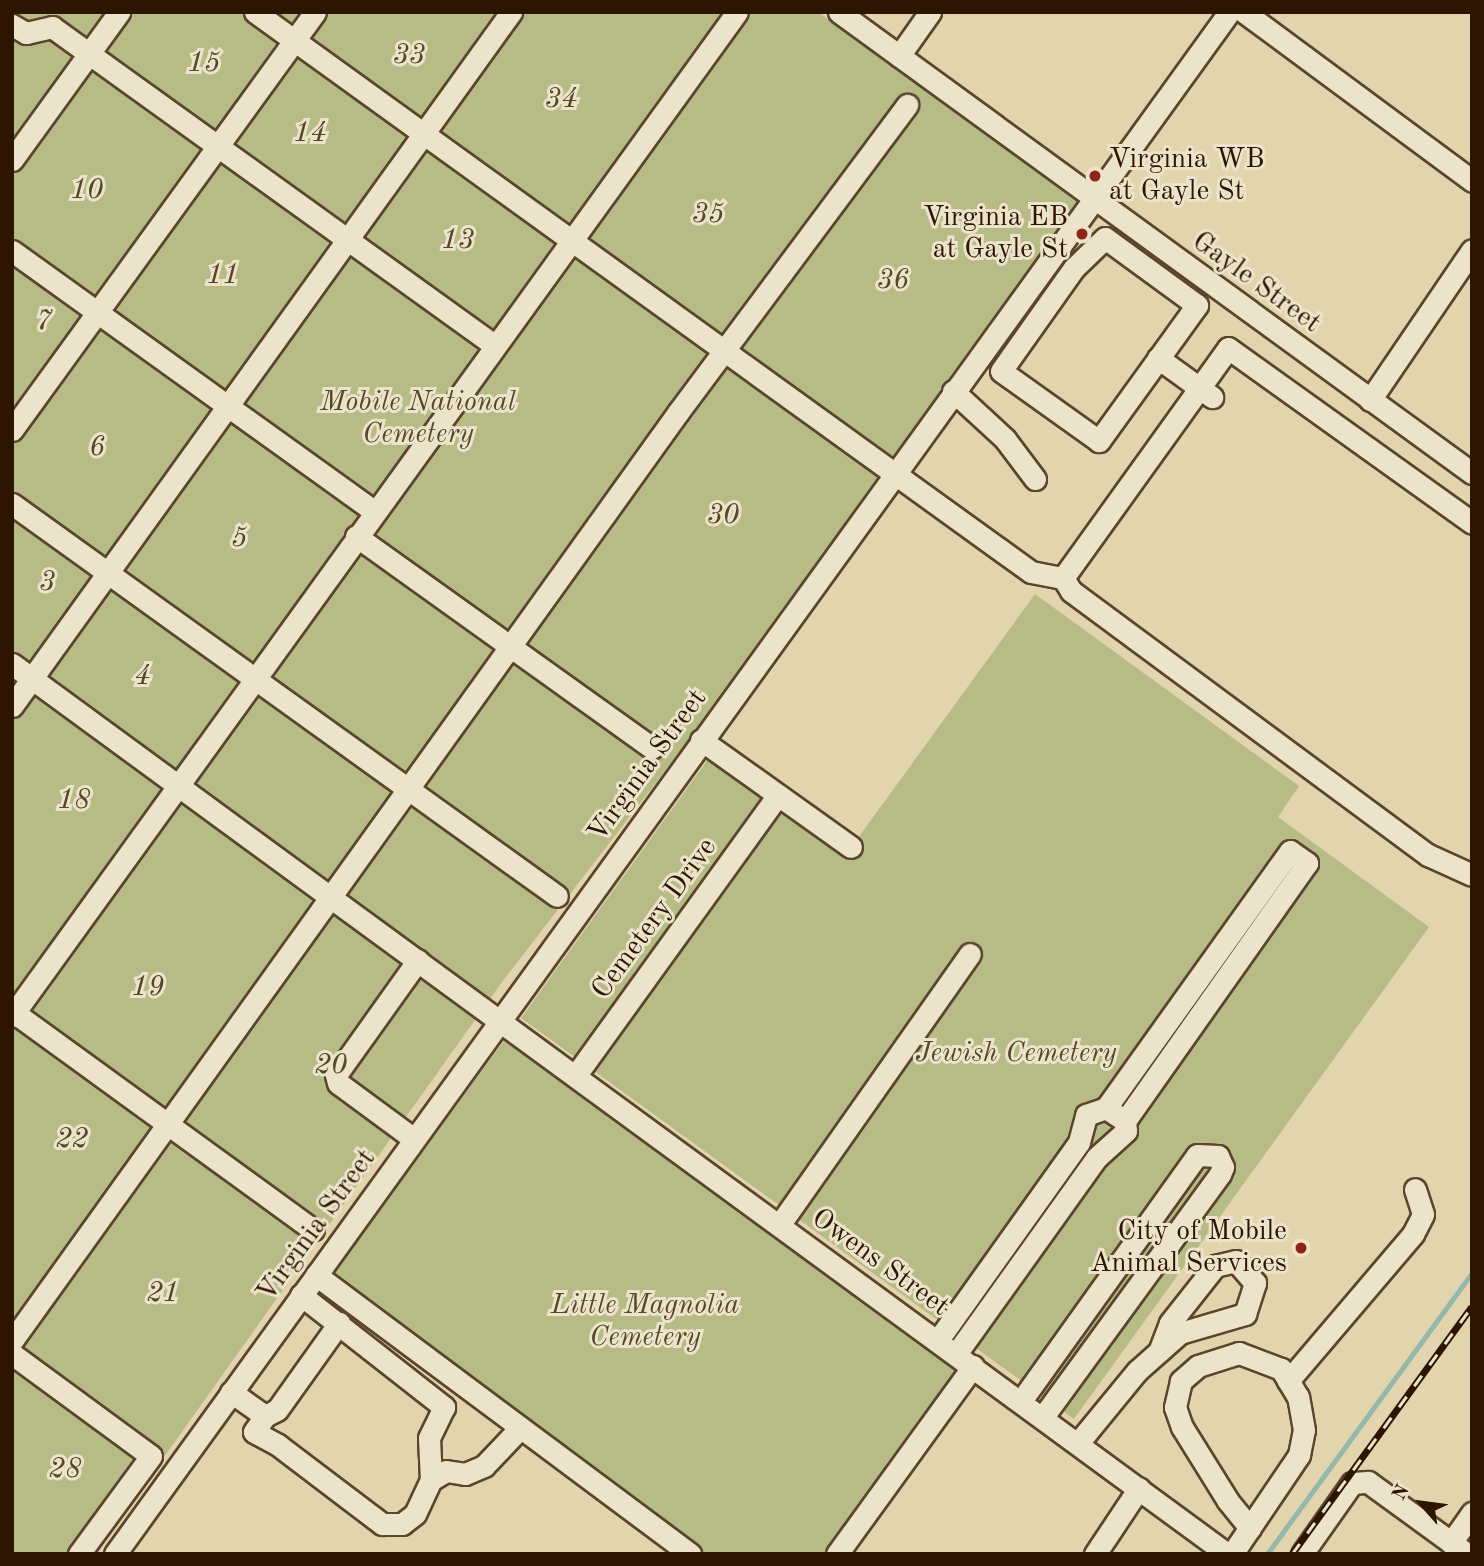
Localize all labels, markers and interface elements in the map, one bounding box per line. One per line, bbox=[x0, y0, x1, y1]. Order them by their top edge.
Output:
park label: 33 bbox=[393, 39, 425, 73]
park label: 15 bbox=[188, 47, 220, 81]
park label: 34 bbox=[545, 83, 577, 117]
park label: 14 bbox=[294, 117, 326, 151]
place label: Virginia WB at Gayle St bbox=[1109, 143, 1265, 209]
marker: Virginia WB at Gayle St bbox=[1087, 168, 1103, 184]
park label: 10 bbox=[71, 174, 103, 208]
park label: 35 bbox=[692, 198, 724, 232]
place label: Virginia EB at Gayle St bbox=[923, 201, 1068, 267]
park label: 13 bbox=[442, 224, 474, 258]
street label: Gayle Street bbox=[1185, 225, 1327, 341]
marker: Virginia EB at Gayle St bbox=[1074, 226, 1090, 242]
park label: 11 bbox=[207, 259, 239, 293]
park label: 36 bbox=[877, 264, 909, 298]
park label: 7 bbox=[36, 305, 52, 339]
park label: Mobile National Cemetery bbox=[320, 386, 516, 452]
park label: 6 bbox=[89, 431, 105, 465]
park label: 30 bbox=[707, 499, 739, 533]
park label: 5 bbox=[231, 522, 247, 556]
park label: 3 bbox=[39, 566, 55, 600]
park label: 4 bbox=[134, 660, 150, 694]
street label: Virginia Street bbox=[581, 683, 715, 849]
park label: 18 bbox=[58, 784, 90, 818]
street label: Cemetery Drive bbox=[585, 832, 725, 1006]
park label: 19 bbox=[132, 971, 164, 1005]
park label: Jewish Cemetery bbox=[915, 1037, 1117, 1071]
park label: 20 bbox=[315, 1049, 347, 1083]
park label: 22 bbox=[56, 1123, 88, 1157]
street label: Virginia Street bbox=[250, 1143, 384, 1309]
street label: Owens Street bbox=[805, 1202, 955, 1324]
place label: City of Mobile Animal Services bbox=[1090, 1215, 1287, 1281]
marker: City of Mobile Animal Services bbox=[1293, 1240, 1309, 1256]
park label: 21 bbox=[147, 1277, 179, 1311]
park label: Little Magnolia Cemetery bbox=[551, 1289, 739, 1355]
park label: 28 bbox=[49, 1453, 81, 1487]
north arrow bbox=[1386, 1468, 1456, 1538]
text: N bbox=[1390, 1482, 1414, 1504]

